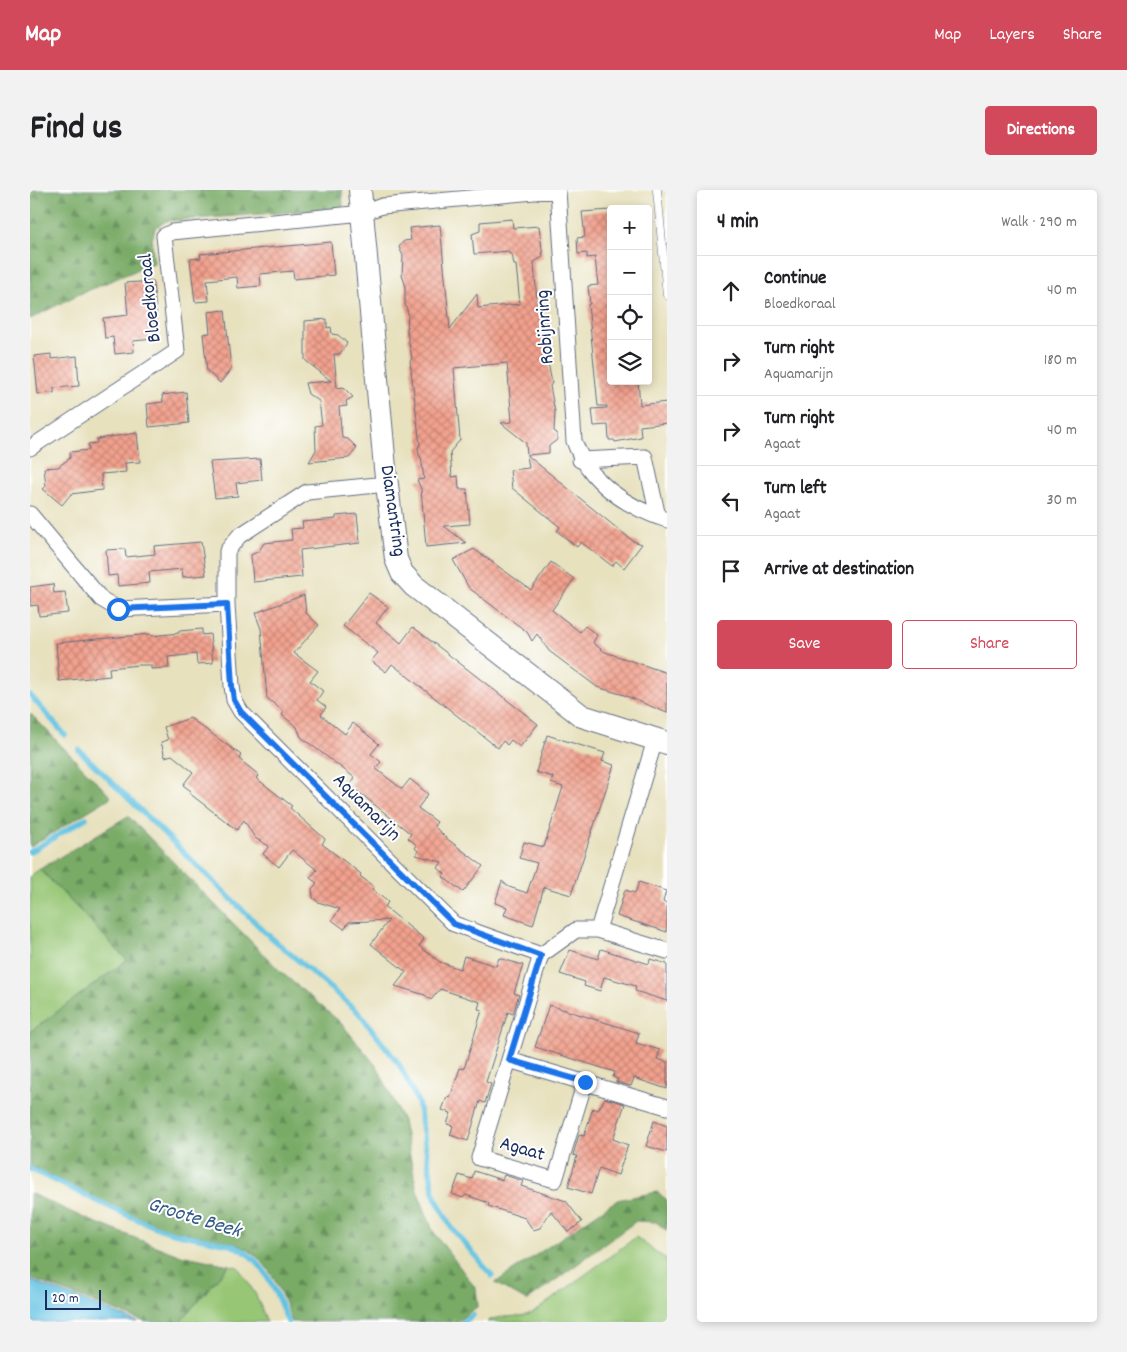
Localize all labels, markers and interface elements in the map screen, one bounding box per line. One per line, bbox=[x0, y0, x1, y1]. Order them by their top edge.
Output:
text: Map bbox=[25, 18, 61, 52]
text: Map bbox=[934, 23, 961, 48]
text: Layers bbox=[989, 23, 1035, 48]
text: Share bbox=[1063, 23, 1102, 48]
text: Find us bbox=[30, 105, 122, 155]
button: Directions bbox=[985, 106, 1097, 155]
map controls bbox=[607, 205, 652, 385]
button: + bbox=[607, 205, 652, 250]
text: 4 min bbox=[717, 208, 759, 238]
text: Walk · 290 m bbox=[1001, 211, 1077, 234]
button: − bbox=[607, 250, 652, 295]
street label: Bloedkoraal bbox=[132, 252, 170, 344]
text: Continue bbox=[764, 266, 826, 293]
icon: ahead bbox=[717, 277, 745, 305]
text: 40 m bbox=[1047, 279, 1077, 302]
street label: Robijnring bbox=[529, 289, 563, 365]
text: Bloedkoraal bbox=[764, 293, 836, 316]
button: locate bbox=[607, 295, 652, 340]
text: Turn right bbox=[764, 336, 835, 363]
button: layers bbox=[607, 340, 652, 385]
icon: right bbox=[717, 347, 745, 375]
text: 180 m bbox=[1044, 349, 1077, 372]
text: Aquamarijn bbox=[764, 363, 833, 386]
text: Turn right bbox=[764, 406, 835, 433]
icon: right bbox=[717, 417, 745, 445]
text: 40 m bbox=[1047, 419, 1077, 442]
text: Agaat bbox=[764, 433, 801, 456]
street label: Diamantring bbox=[372, 463, 412, 559]
text: Turn left bbox=[764, 476, 827, 503]
icon: left bbox=[717, 487, 745, 515]
text: 30 m bbox=[1047, 489, 1077, 512]
text: Agaat bbox=[764, 503, 801, 526]
icon: arrive bbox=[717, 557, 745, 585]
text: Arrive at destination bbox=[764, 557, 914, 584]
route start bbox=[107, 598, 130, 621]
button: Save bbox=[717, 620, 892, 669]
button: Share bbox=[902, 620, 1077, 669]
street label: Aquamarijn bbox=[326, 768, 406, 848]
route end bbox=[574, 1071, 597, 1094]
street label: Agaat bbox=[496, 1130, 548, 1170]
water label: Groote Beek bbox=[144, 1191, 247, 1248]
scale bar bbox=[45, 1287, 101, 1310]
text: 20 m bbox=[52, 1289, 79, 1309]

